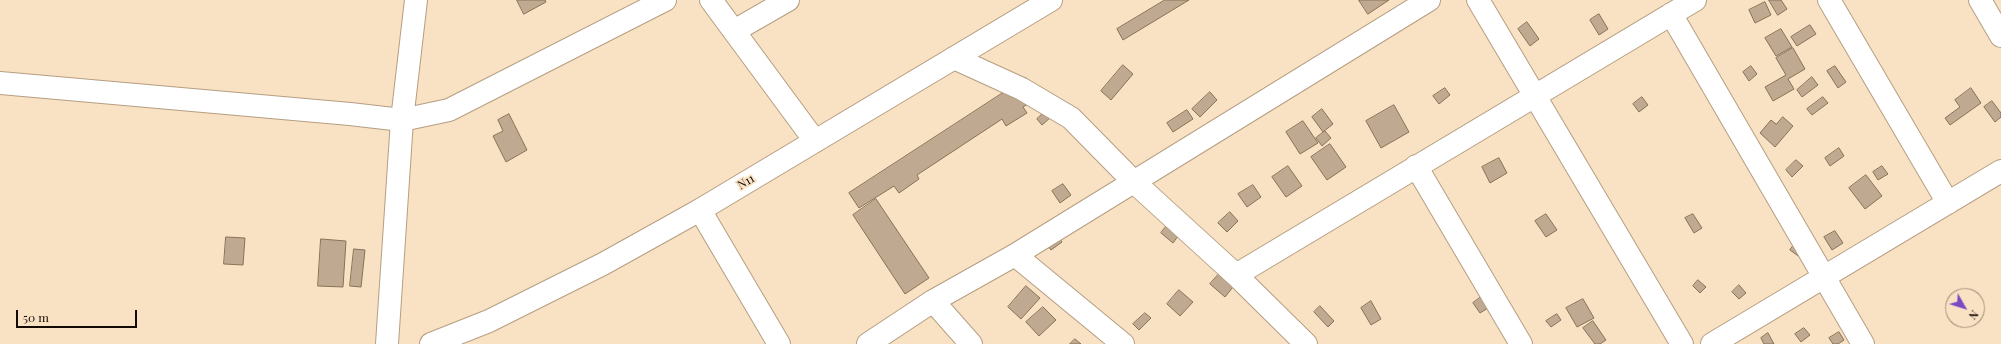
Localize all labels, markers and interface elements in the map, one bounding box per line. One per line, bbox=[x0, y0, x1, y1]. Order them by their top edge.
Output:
street label: N11 bbox=[735, 171, 757, 193]
north arrow bbox=[1945, 288, 1985, 328]
scale bar bbox=[18, 302, 139, 328]
text: N bbox=[1966, 307, 1982, 323]
text: 50 m bbox=[23, 309, 49, 325]

